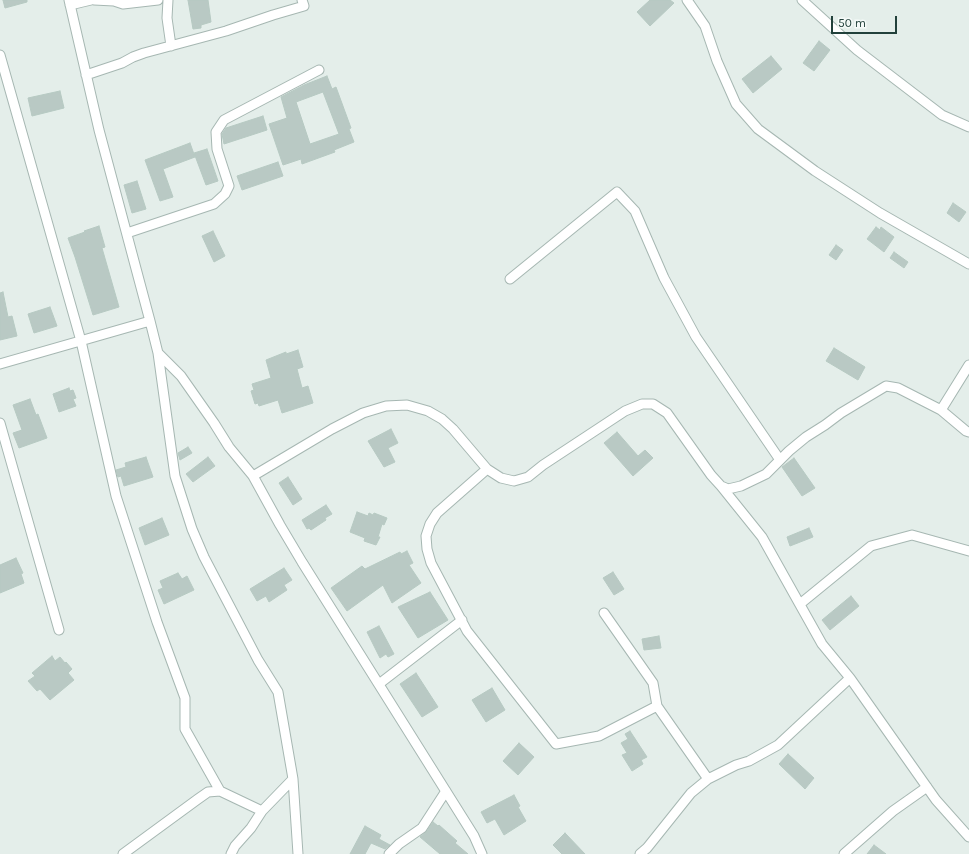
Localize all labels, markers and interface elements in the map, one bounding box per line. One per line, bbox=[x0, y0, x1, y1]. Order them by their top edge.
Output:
scale bar bbox=[833, 8, 899, 34]
text: 50 m bbox=[838, 16, 866, 30]

